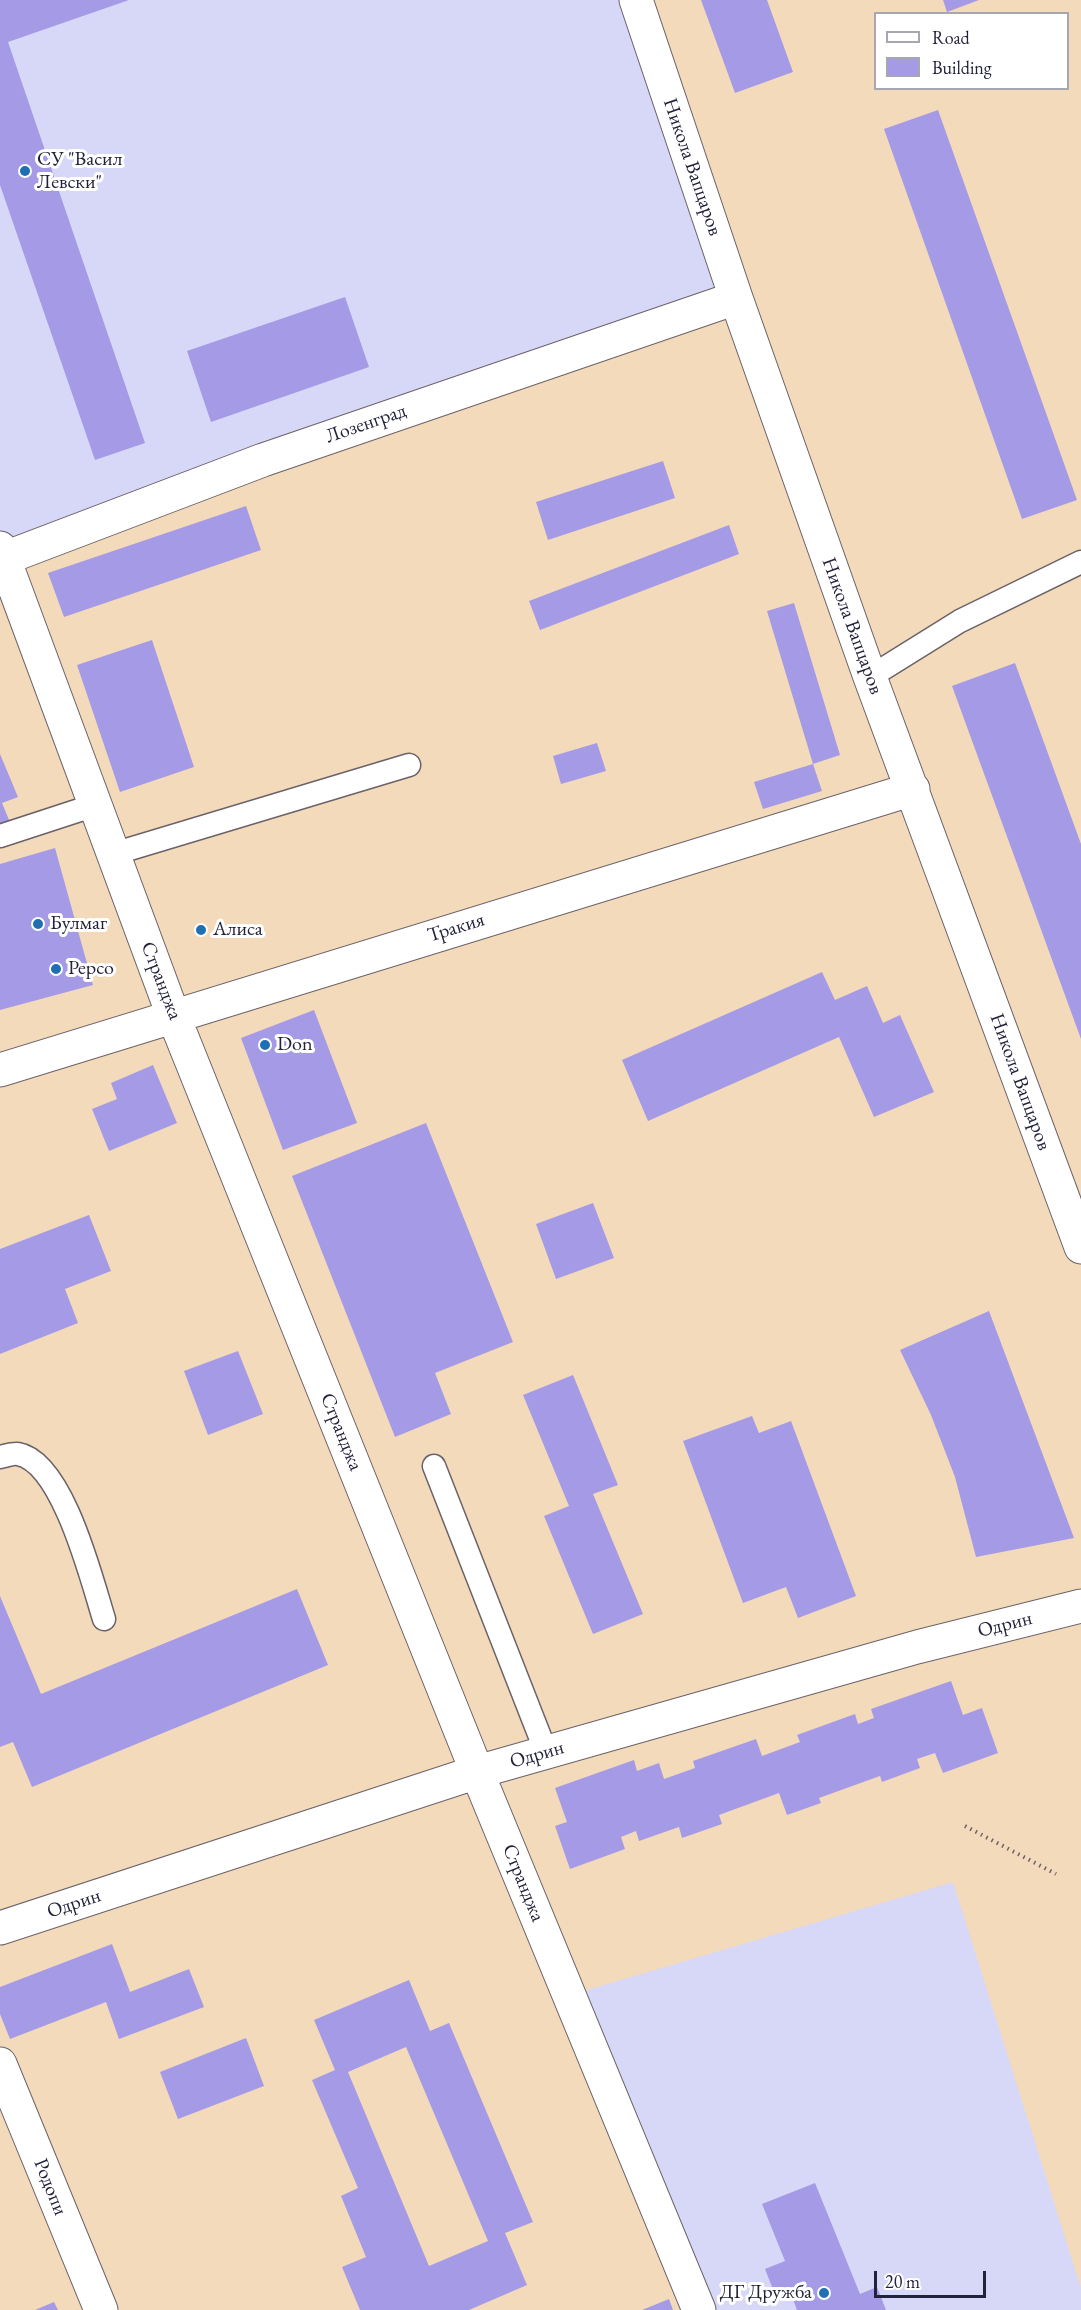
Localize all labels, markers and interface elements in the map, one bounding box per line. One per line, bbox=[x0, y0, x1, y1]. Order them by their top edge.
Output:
legend bbox=[874, 12, 1069, 90]
text: Road bbox=[932, 26, 970, 49]
text: Building bbox=[932, 56, 992, 79]
street label: Никола Вапцаров bbox=[657, 95, 727, 239]
place label: СУ "Васил Левски" bbox=[37, 148, 122, 195]
marker: СУ "Васил Левски" bbox=[18, 164, 32, 178]
street label: Лозенград bbox=[322, 399, 410, 449]
street label: Никола Вапцаров bbox=[816, 554, 888, 698]
street label: Тракия bbox=[425, 908, 487, 948]
place label: Булмаг bbox=[50, 912, 107, 936]
marker: Булмаг bbox=[31, 917, 45, 931]
place label: Алиса bbox=[213, 918, 263, 942]
marker: Алиса bbox=[194, 923, 208, 937]
street label: Странджа bbox=[135, 939, 187, 1023]
place label: Pepco bbox=[68, 957, 114, 981]
marker: Pepco bbox=[49, 962, 63, 976]
street label: Никола Вапцаров bbox=[984, 1010, 1056, 1154]
place label: Don bbox=[277, 1033, 313, 1057]
marker: Don bbox=[258, 1038, 272, 1052]
street label: Странджа bbox=[315, 1390, 367, 1474]
street label: Одрин bbox=[975, 1607, 1035, 1643]
street label: Одрин bbox=[507, 1736, 567, 1774]
street label: Странджа bbox=[497, 1841, 549, 1925]
street label: Одрин bbox=[44, 1884, 104, 1924]
street label: Родопи bbox=[28, 2155, 72, 2219]
scale bar bbox=[877, 2259, 990, 2297]
text: 20 m bbox=[885, 2270, 920, 2293]
place label: ДГ Дружба bbox=[720, 2281, 812, 2305]
marker: ДГ Дружба bbox=[817, 2286, 831, 2300]

